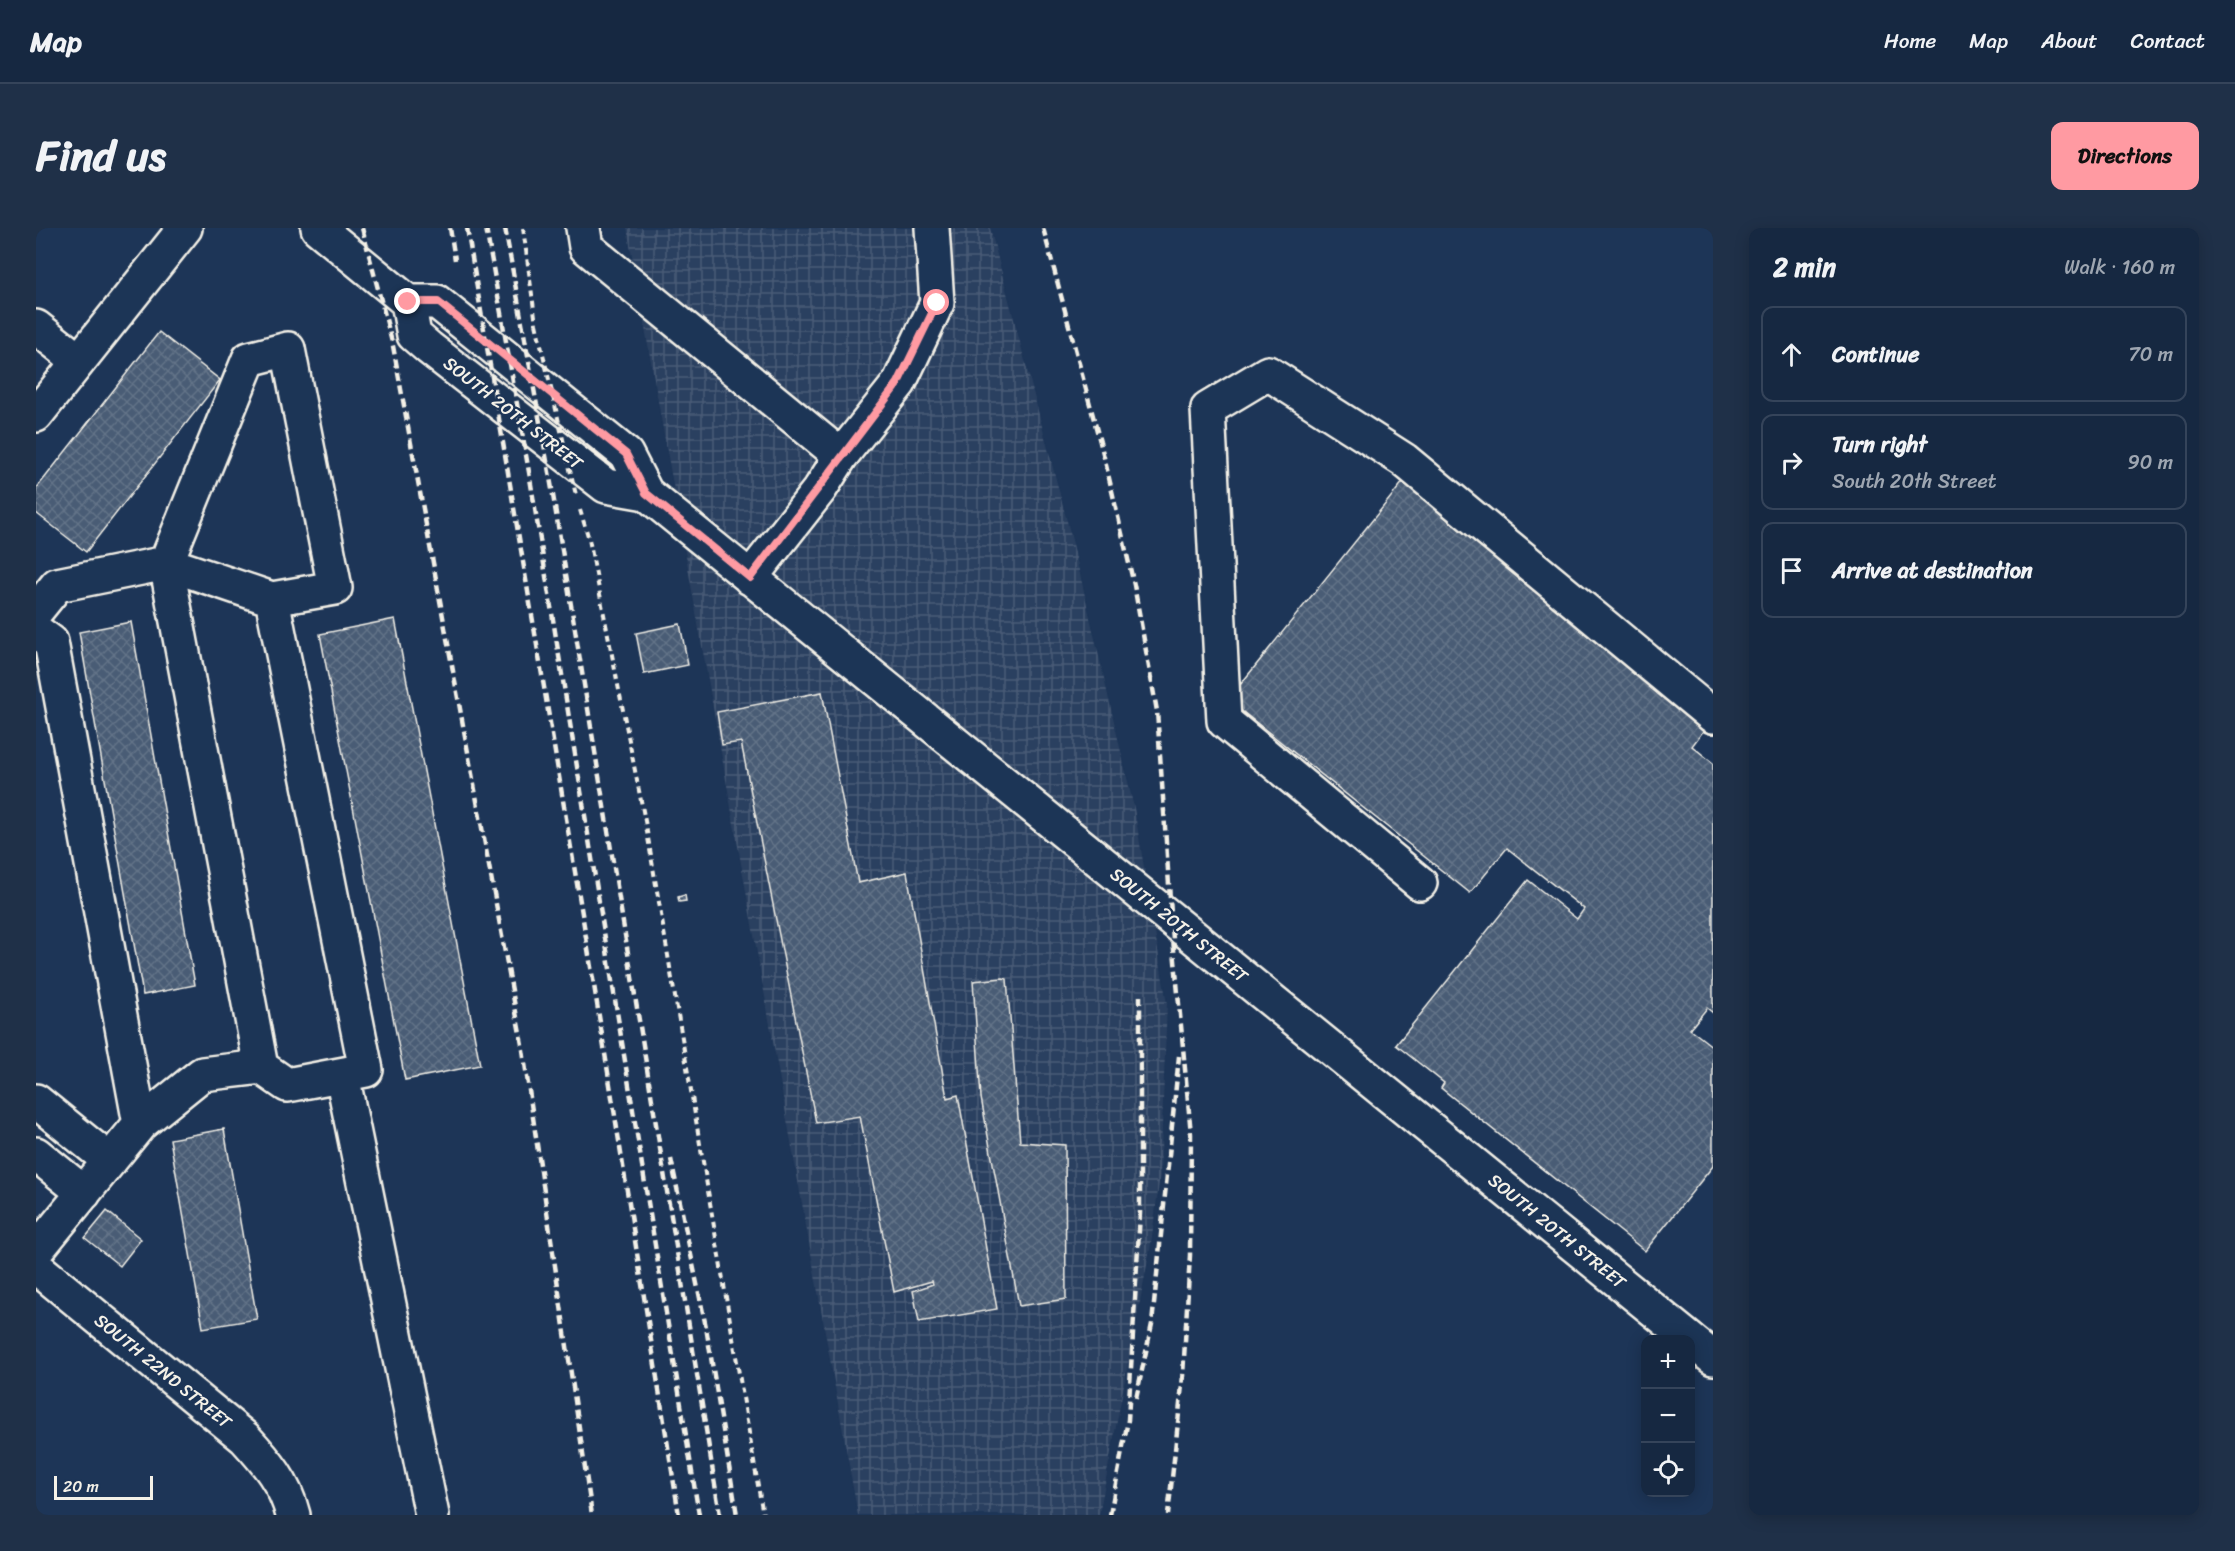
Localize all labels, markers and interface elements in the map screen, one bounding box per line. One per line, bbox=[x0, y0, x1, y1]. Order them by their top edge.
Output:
text: Map bbox=[30, 17, 82, 66]
text: Home bbox=[1884, 22, 1936, 60]
text: Map bbox=[1969, 22, 2008, 60]
text: About bbox=[2041, 22, 2098, 60]
text: Contact bbox=[2131, 22, 2205, 60]
text: Find us bbox=[36, 119, 166, 193]
button: Directions bbox=[2051, 122, 2199, 190]
text: 2 min bbox=[1773, 244, 1836, 290]
text: Walk · 160 m bbox=[2064, 250, 2175, 285]
route end bbox=[394, 288, 420, 314]
route start bbox=[923, 289, 949, 315]
text: Continue bbox=[1832, 335, 1920, 374]
text: 70 m bbox=[2128, 337, 2173, 372]
icon: ahead bbox=[1775, 338, 1808, 371]
street label: SOUTH 20TH STREET bbox=[436, 348, 591, 479]
text: Turn right bbox=[1832, 425, 1927, 464]
text: 90 m bbox=[2128, 445, 2173, 480]
icon: right bbox=[1775, 446, 1808, 479]
text: South 20th Street bbox=[1832, 464, 1997, 499]
text: Arrive at destination bbox=[1832, 551, 2033, 590]
icon: arrive bbox=[1775, 554, 1808, 587]
street label: SOUTH 20TH STREET bbox=[1103, 859, 1256, 992]
street label: SOUTH 20TH STREET bbox=[1481, 1165, 1634, 1298]
street label: SOUTH 22ND STREET bbox=[87, 1305, 240, 1438]
map controls bbox=[1641, 1335, 1695, 1497]
button: + bbox=[1641, 1335, 1695, 1389]
button: − bbox=[1641, 1389, 1695, 1443]
button: locate bbox=[1641, 1443, 1695, 1497]
text: 20 m bbox=[63, 1472, 99, 1501]
scale bar bbox=[54, 1473, 153, 1500]

